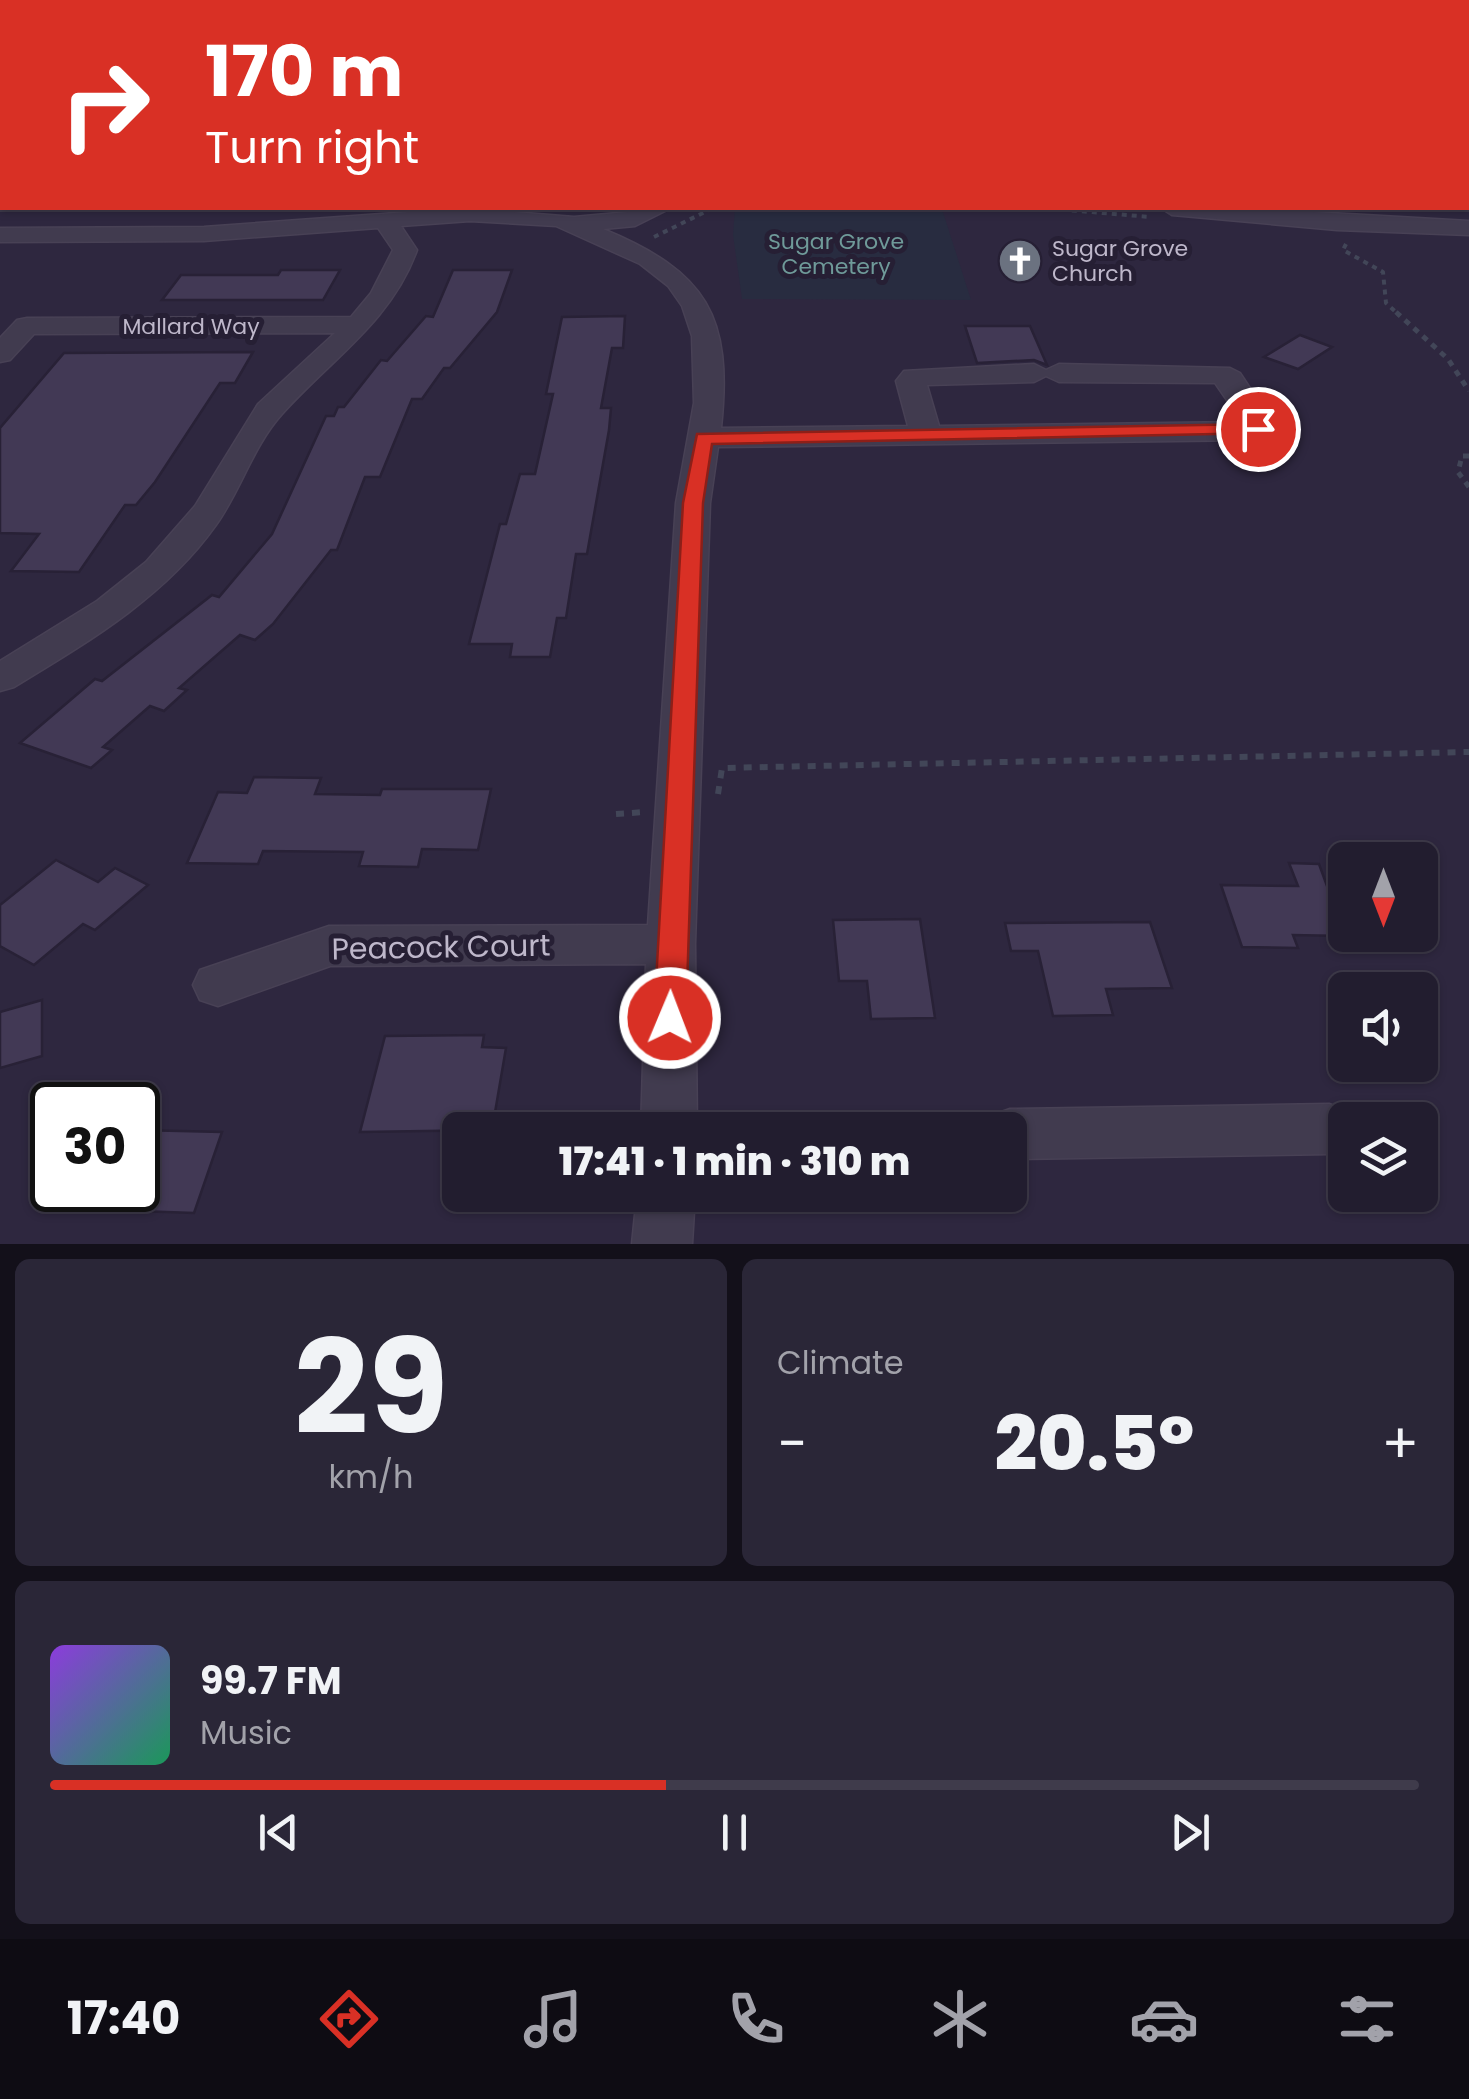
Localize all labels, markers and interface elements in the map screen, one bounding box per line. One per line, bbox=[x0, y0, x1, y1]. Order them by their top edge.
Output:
text: 170 m bbox=[205, 22, 403, 121]
icon: right bbox=[40, 40, 170, 170]
text: Turn right bbox=[205, 116, 419, 179]
park label: Sugar Grove Cemetery bbox=[768, 226, 904, 282]
place label: Sugar Grove Church bbox=[1052, 233, 1188, 289]
church icon: Sugar Grove Church bbox=[997, 238, 1043, 284]
street label: Mallard Way bbox=[122, 311, 260, 342]
pin bbox=[1216, 387, 1301, 472]
icon: arrive bbox=[1231, 402, 1286, 457]
north arrow bbox=[1328, 842, 1438, 952]
map controls bbox=[1328, 842, 1438, 1212]
street label: Peacock Court bbox=[331, 924, 551, 970]
position arrow bbox=[618, 966, 722, 1070]
button: sound bbox=[1328, 972, 1438, 1082]
speed limit sign: 30 bbox=[30, 1082, 160, 1212]
button: layers bbox=[1328, 1102, 1438, 1212]
text: 17:41 · 1 min · 310 m bbox=[559, 1135, 910, 1188]
text: 29 bbox=[294, 1296, 448, 1479]
text: Climate bbox=[777, 1340, 904, 1385]
text: 20.5° bbox=[995, 1391, 1194, 1496]
text: − bbox=[777, 1405, 807, 1482]
text: + bbox=[1381, 1405, 1419, 1482]
text: km/h bbox=[328, 1454, 414, 1499]
text: 99.7 FM bbox=[200, 1654, 342, 1707]
text: Music bbox=[200, 1710, 292, 1755]
icon: previous bbox=[251, 1805, 306, 1860]
icon: pause bbox=[707, 1805, 762, 1860]
icon: next bbox=[1163, 1805, 1218, 1860]
icon: directions bbox=[314, 1984, 384, 2054]
icon: music bbox=[518, 1984, 588, 2054]
icon: phone bbox=[721, 1984, 791, 2054]
icon: climate bbox=[925, 1984, 995, 2054]
icon: car bbox=[1129, 1984, 1199, 2054]
icon: filters bbox=[1332, 1984, 1402, 2054]
text: 17:40 bbox=[67, 1987, 180, 2050]

